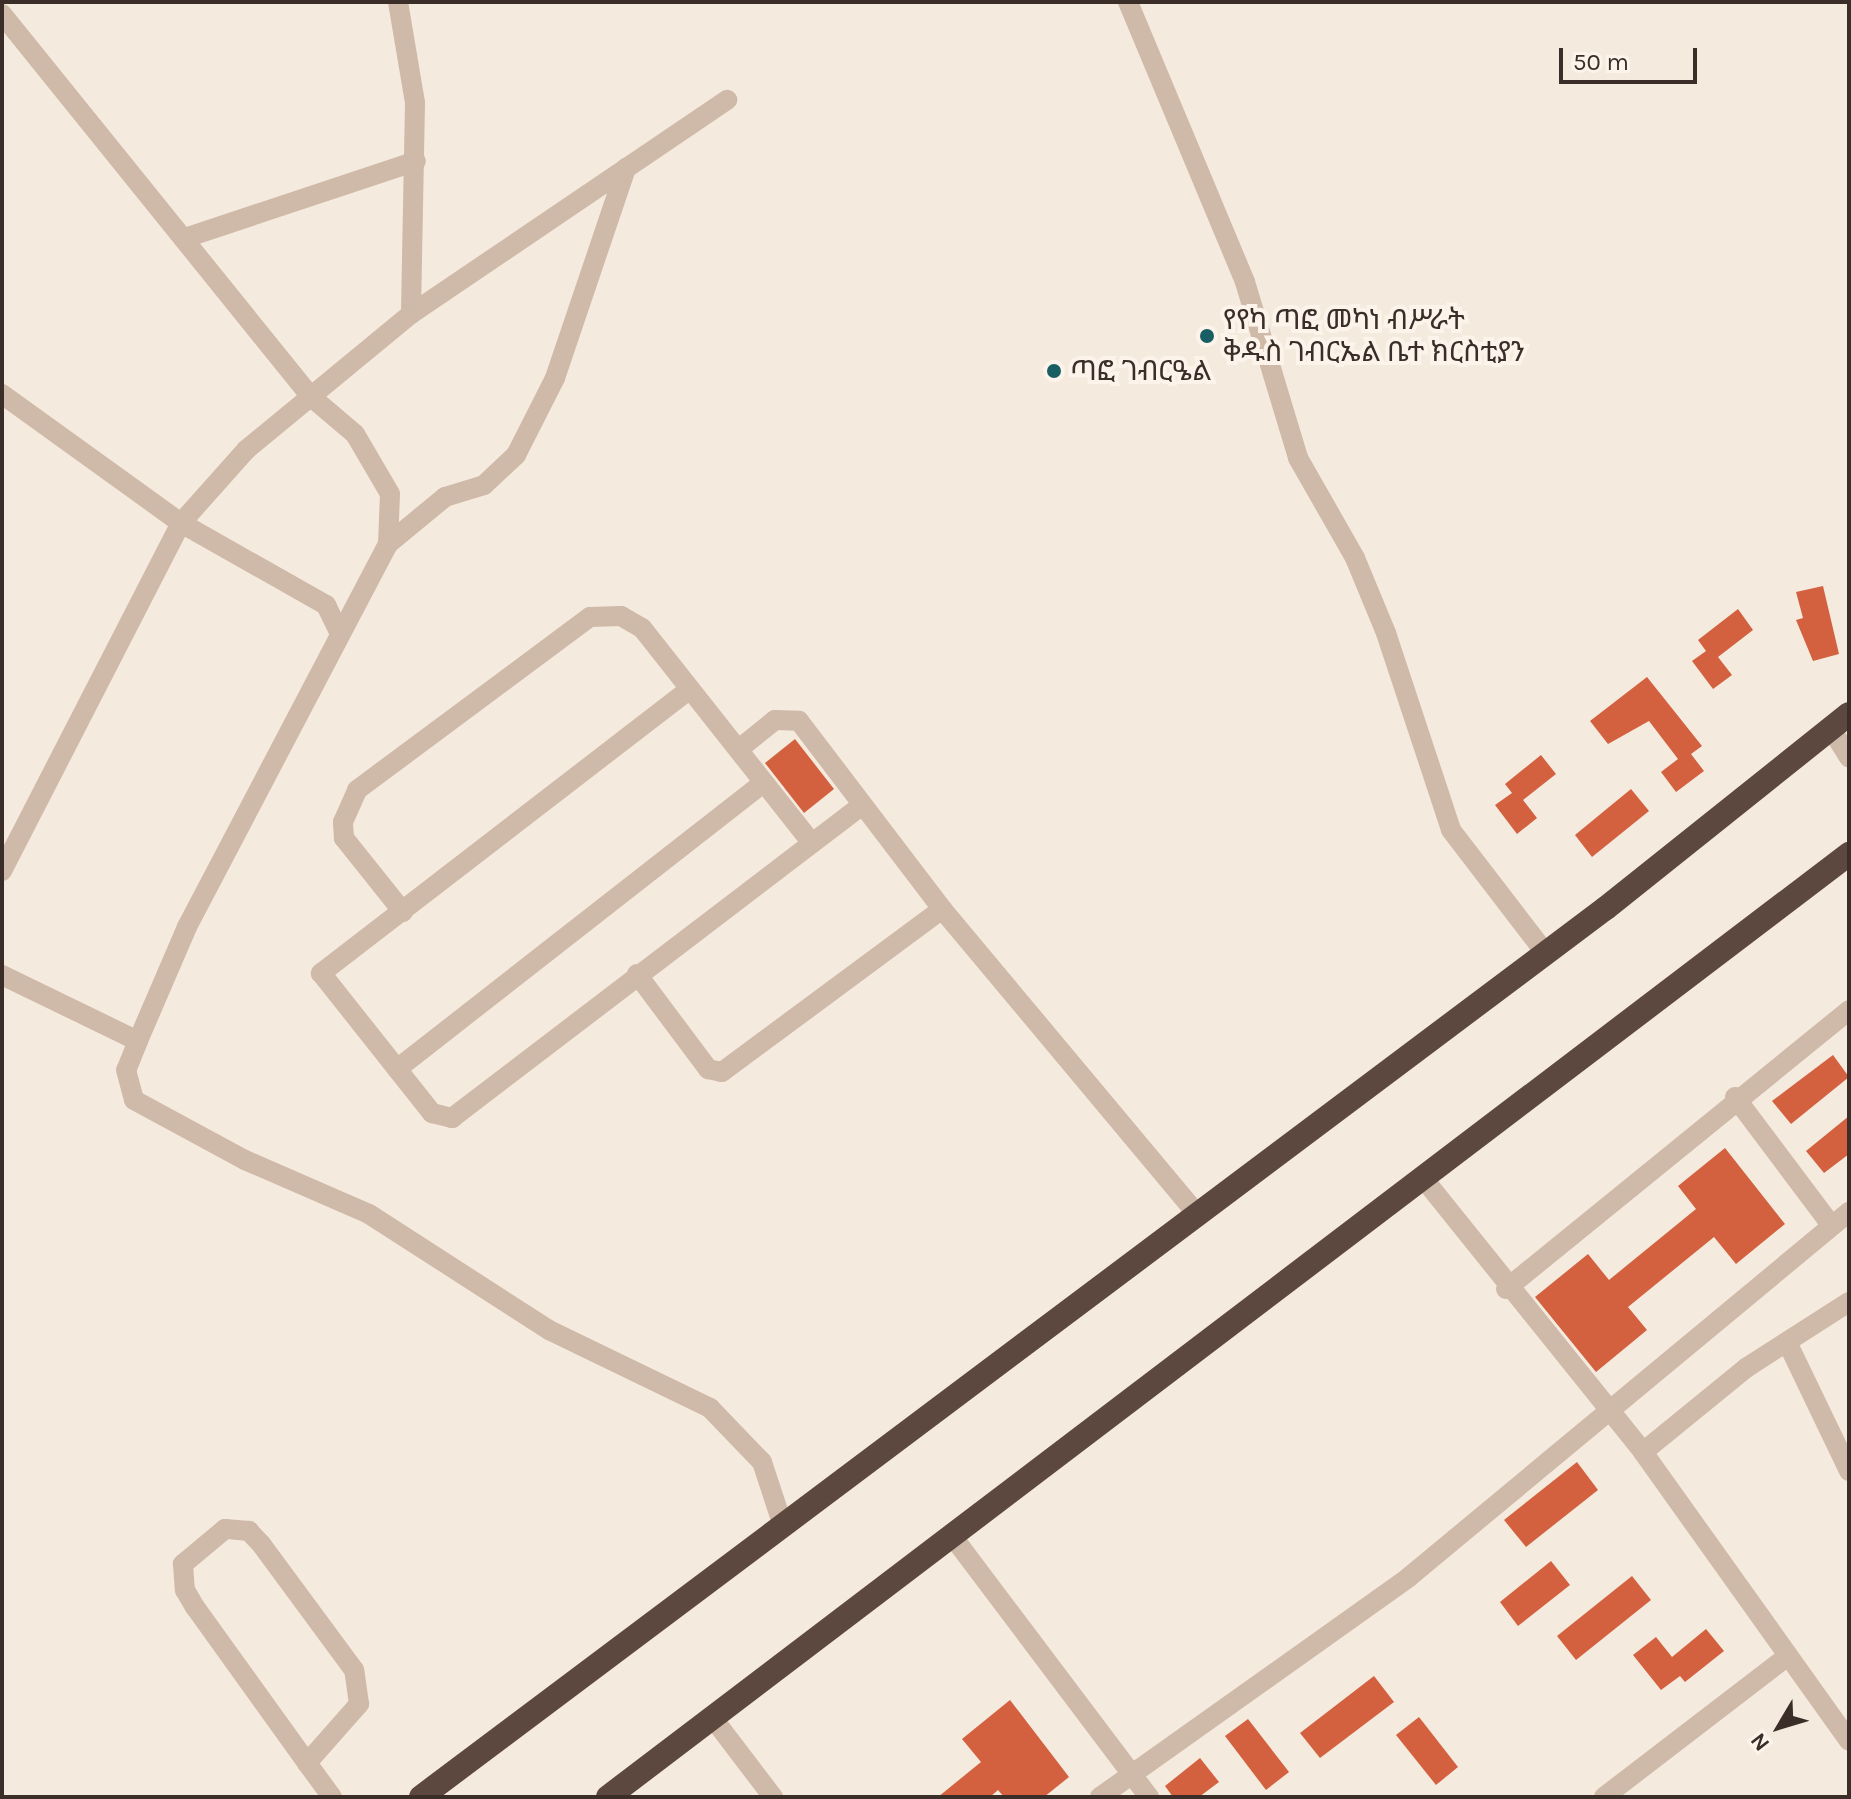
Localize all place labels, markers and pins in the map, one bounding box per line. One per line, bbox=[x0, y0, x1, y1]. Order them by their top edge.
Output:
place label: የየካ ጣፎ መካነ ብሥራት ቅዱስ ገብርኤል ቤተ ክርስቲያን bbox=[1223, 303, 1525, 369]
marker: የየካ ጣፎ መካነ ብሥራት ቅዱስ ገብርኤል ቤተ ክርስቲያን bbox=[1198, 327, 1216, 345]
place label: ጣፎ ገብርዔል bbox=[1070, 354, 1211, 388]
marker: ጣፎ ገብርዔል bbox=[1045, 362, 1063, 380]

